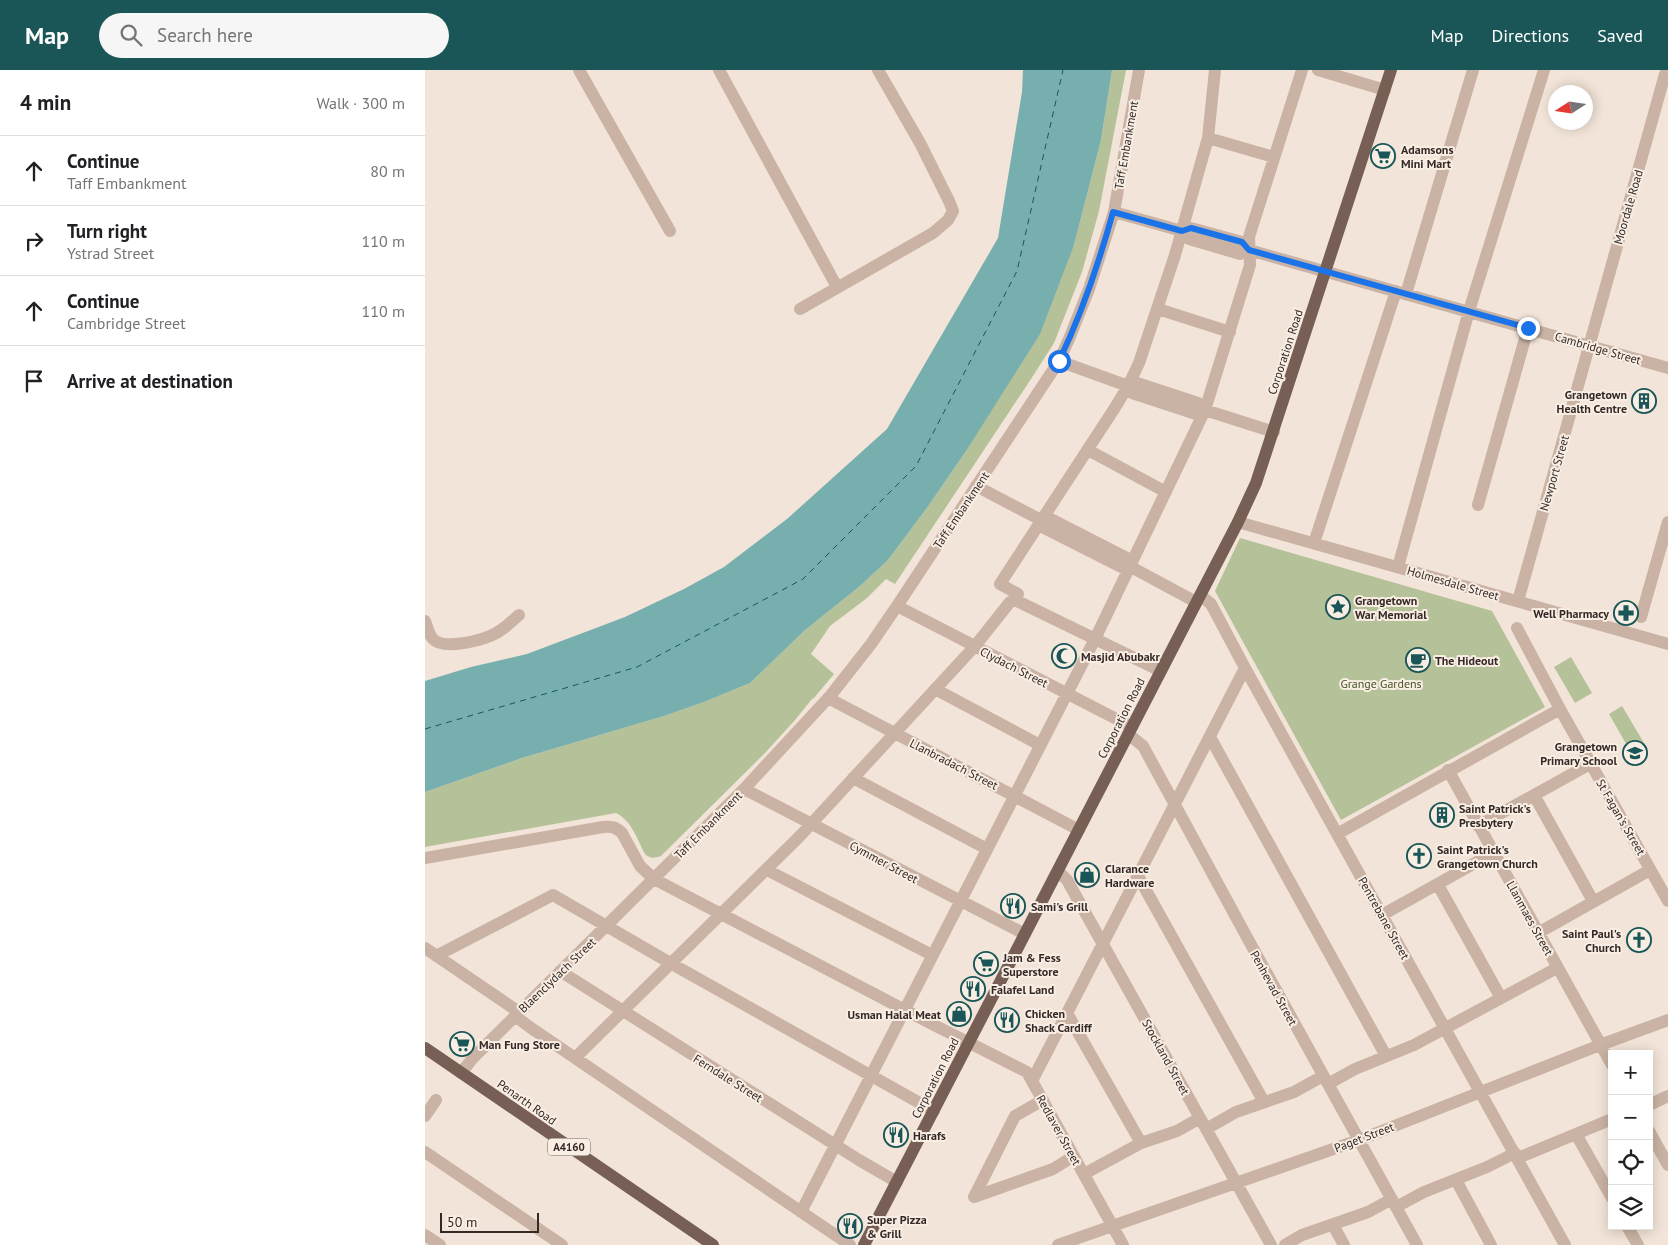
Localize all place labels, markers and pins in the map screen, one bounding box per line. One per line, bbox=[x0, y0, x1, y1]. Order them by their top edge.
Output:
place label: Adamsons Mini Mart bbox=[1401, 142, 1453, 171]
supermarket icon: Adamsons Mini Mart bbox=[1370, 143, 1396, 169]
place label: Grangetown Health Centre bbox=[1557, 387, 1627, 416]
building icon: Grangetown Health Centre bbox=[1631, 388, 1657, 414]
place label: Grangetown War Memorial bbox=[1355, 593, 1427, 622]
place icon: Grangetown War Memorial bbox=[1325, 594, 1351, 620]
pharmacy icon: Well Pharmacy bbox=[1613, 600, 1639, 626]
place label: Well Pharmacy bbox=[1533, 606, 1609, 621]
mosque icon: Masjid Abubakr bbox=[1051, 643, 1077, 669]
cafe icon: The Hideout bbox=[1405, 647, 1431, 673]
place label: Masjid Abubakr bbox=[1081, 649, 1161, 664]
place label: The Hideout bbox=[1435, 653, 1499, 668]
place label: Grangetown Primary School bbox=[1540, 739, 1617, 768]
school or university icon: Grangetown Primary School bbox=[1622, 740, 1648, 766]
place label: Saint Patrick's Presbytery bbox=[1459, 801, 1531, 830]
building icon: Saint Patrick's Presbytery bbox=[1429, 802, 1455, 828]
place label: Saint Patrick's Grangetown Church bbox=[1437, 842, 1538, 871]
church icon: Saint Patrick's Grangetown Church bbox=[1406, 843, 1432, 869]
place label: Clarance Hardware bbox=[1105, 861, 1154, 890]
shop icon: Clarance Hardware bbox=[1074, 862, 1100, 888]
restaurant icon: Sami's Grill bbox=[1000, 893, 1026, 919]
place label: Sami's Grill bbox=[1031, 899, 1089, 914]
place label: Saint Paul's Church bbox=[1562, 926, 1621, 955]
church icon: Saint Paul's Church bbox=[1626, 927, 1652, 953]
place label: Jam & Fess Superstore bbox=[1002, 950, 1061, 979]
supermarket icon: Jam & Fess Superstore bbox=[973, 951, 999, 977]
restaurant icon: Falafel Land bbox=[960, 976, 986, 1002]
place label: Falafel Land bbox=[991, 982, 1054, 997]
shop icon: Usman Halal Meat bbox=[946, 1001, 972, 1027]
place label: Chicken Shack Cardiff bbox=[1025, 1006, 1093, 1035]
place label: Usman Halal Meat bbox=[848, 1007, 942, 1022]
restaurant icon: Chicken Shack Cardiff bbox=[994, 1007, 1020, 1033]
supermarket icon: Man Fung Store bbox=[449, 1031, 475, 1057]
place label: Man Fung Store bbox=[479, 1037, 560, 1052]
restaurant icon: Harafs bbox=[883, 1122, 909, 1148]
place label: Harafs bbox=[913, 1128, 946, 1143]
place label: Super Pizza & Grill bbox=[867, 1212, 927, 1241]
restaurant icon: Super Pizza & Grill bbox=[837, 1213, 863, 1239]

